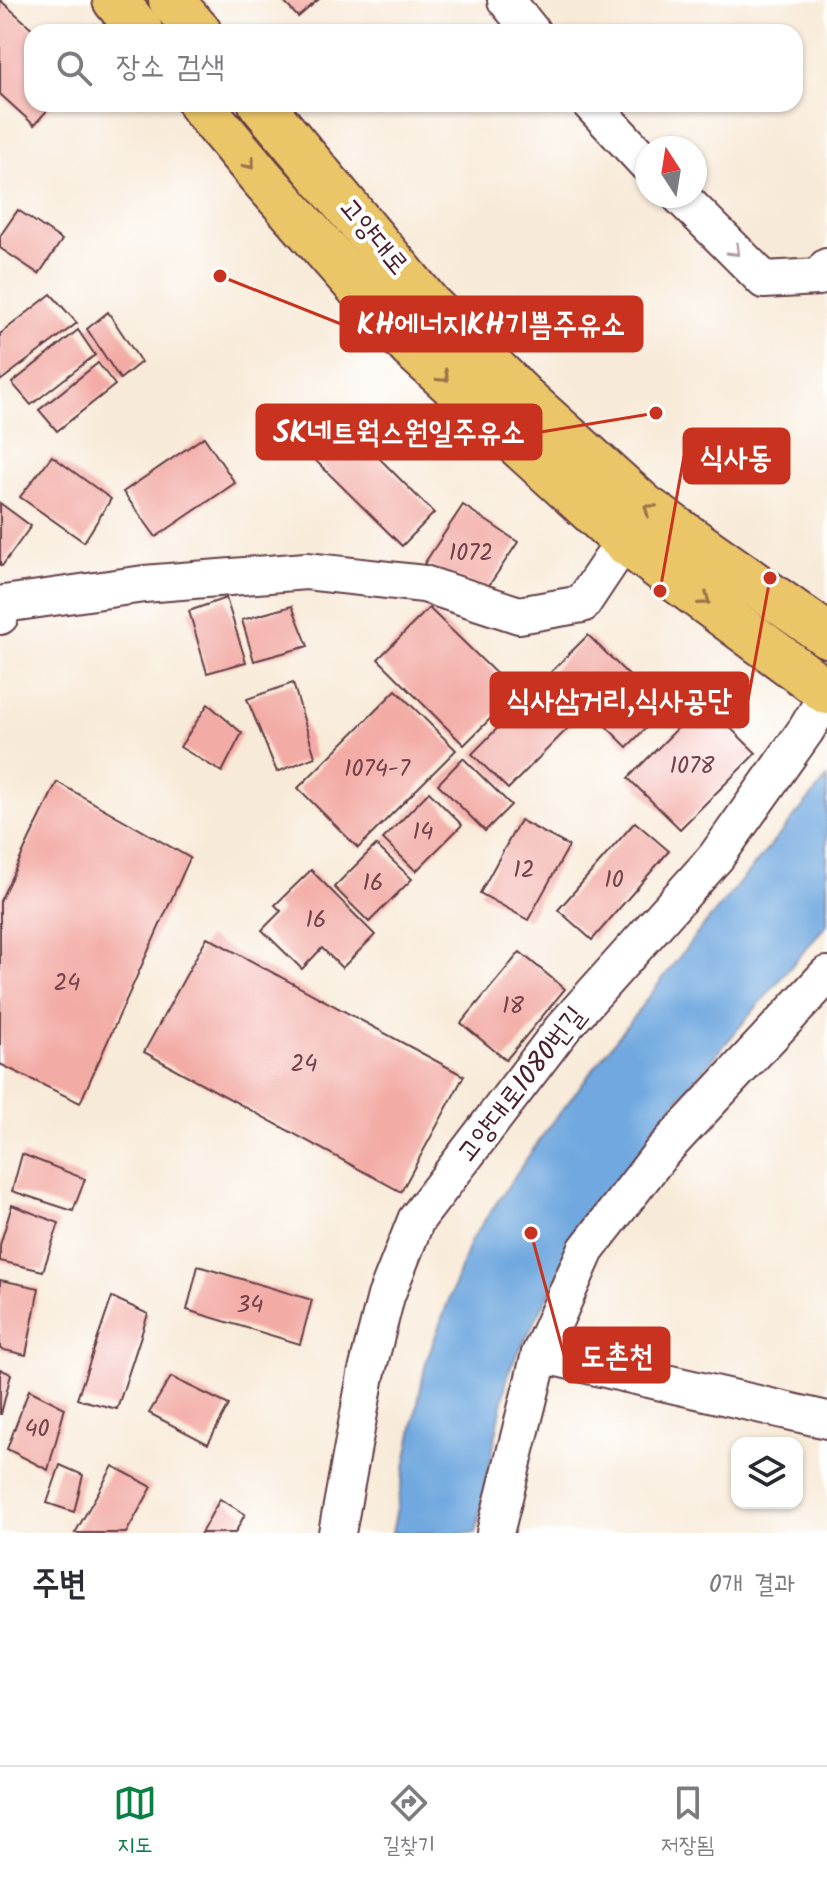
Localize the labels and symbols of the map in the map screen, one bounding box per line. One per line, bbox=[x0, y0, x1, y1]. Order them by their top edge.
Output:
north arrow bbox=[635, 136, 707, 208]
one-way arrow bbox=[240, 155, 255, 169]
street label: 고양대로 bbox=[327, 188, 419, 286]
one-way arrow bbox=[726, 242, 740, 256]
callout: KH에너지KH기쁨주유소 bbox=[341, 297, 642, 351]
text: KH에너지KH기쁨주유소 bbox=[357, 302, 625, 350]
one-way arrow bbox=[435, 367, 449, 382]
callout: SK네트웍스원일주유소 bbox=[257, 405, 541, 459]
text: SK네트웍스원일주유소 bbox=[273, 410, 525, 458]
callout: 식사동 bbox=[684, 429, 789, 483]
text: 식사동 bbox=[700, 435, 772, 483]
one-way arrow bbox=[643, 505, 658, 519]
house number: 1072 bbox=[449, 534, 493, 573]
one-way arrow bbox=[696, 591, 711, 605]
callout: 식사삼거리,식사공단 bbox=[491, 673, 748, 727]
text: 식사삼거리,식사공단 bbox=[506, 678, 732, 726]
house number: 1078 bbox=[669, 747, 715, 786]
house number: 1074-7 bbox=[344, 750, 411, 789]
house number: 14 bbox=[413, 813, 433, 852]
house number: 12 bbox=[513, 851, 535, 890]
house number: 10 bbox=[604, 861, 624, 900]
house number: 16 bbox=[363, 864, 383, 903]
house number: 16 bbox=[306, 901, 326, 940]
house number: 24 bbox=[53, 964, 81, 1003]
house number: 18 bbox=[502, 987, 525, 1026]
street label: 고양대로1080번길 bbox=[446, 997, 598, 1173]
house number: 24 bbox=[290, 1045, 318, 1084]
house number: 34 bbox=[237, 1286, 263, 1325]
callout: 도촌천 bbox=[564, 1328, 669, 1382]
text: 도촌천 bbox=[581, 1334, 653, 1382]
house number: 40 bbox=[24, 1410, 50, 1449]

